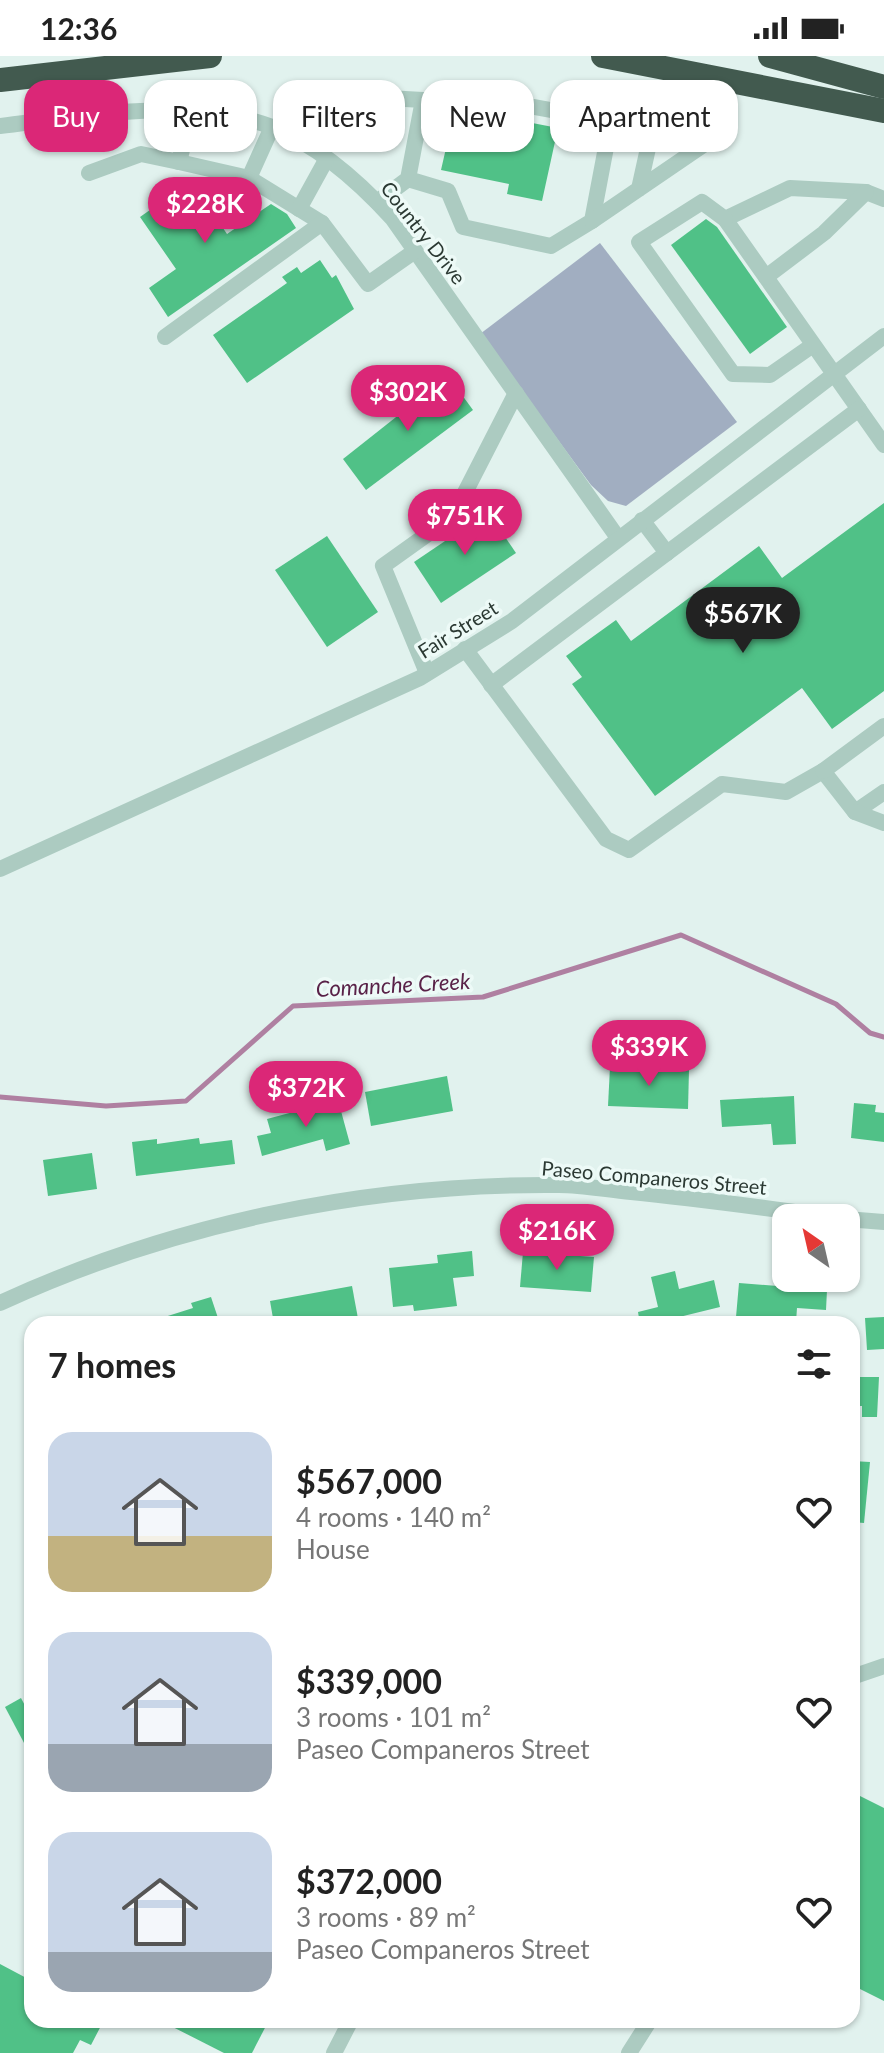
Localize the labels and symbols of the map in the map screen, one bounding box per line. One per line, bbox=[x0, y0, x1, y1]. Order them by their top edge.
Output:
street label: Country Drive bbox=[376, 176, 471, 289]
pin: $228K bbox=[149, 177, 261, 245]
pin: $302K bbox=[352, 365, 464, 433]
pin: $751K bbox=[409, 489, 521, 557]
pin: $567K bbox=[687, 587, 799, 655]
street label: Fair Street bbox=[413, 595, 502, 663]
water label: Comanche Creek bbox=[315, 967, 471, 1002]
pin: $339K bbox=[593, 1020, 705, 1088]
pin: $372K bbox=[250, 1061, 362, 1129]
street label: Paseo Companeros Street bbox=[541, 1155, 768, 1199]
pin: $216K bbox=[501, 1204, 613, 1272]
north arrow bbox=[772, 1204, 860, 1292]

